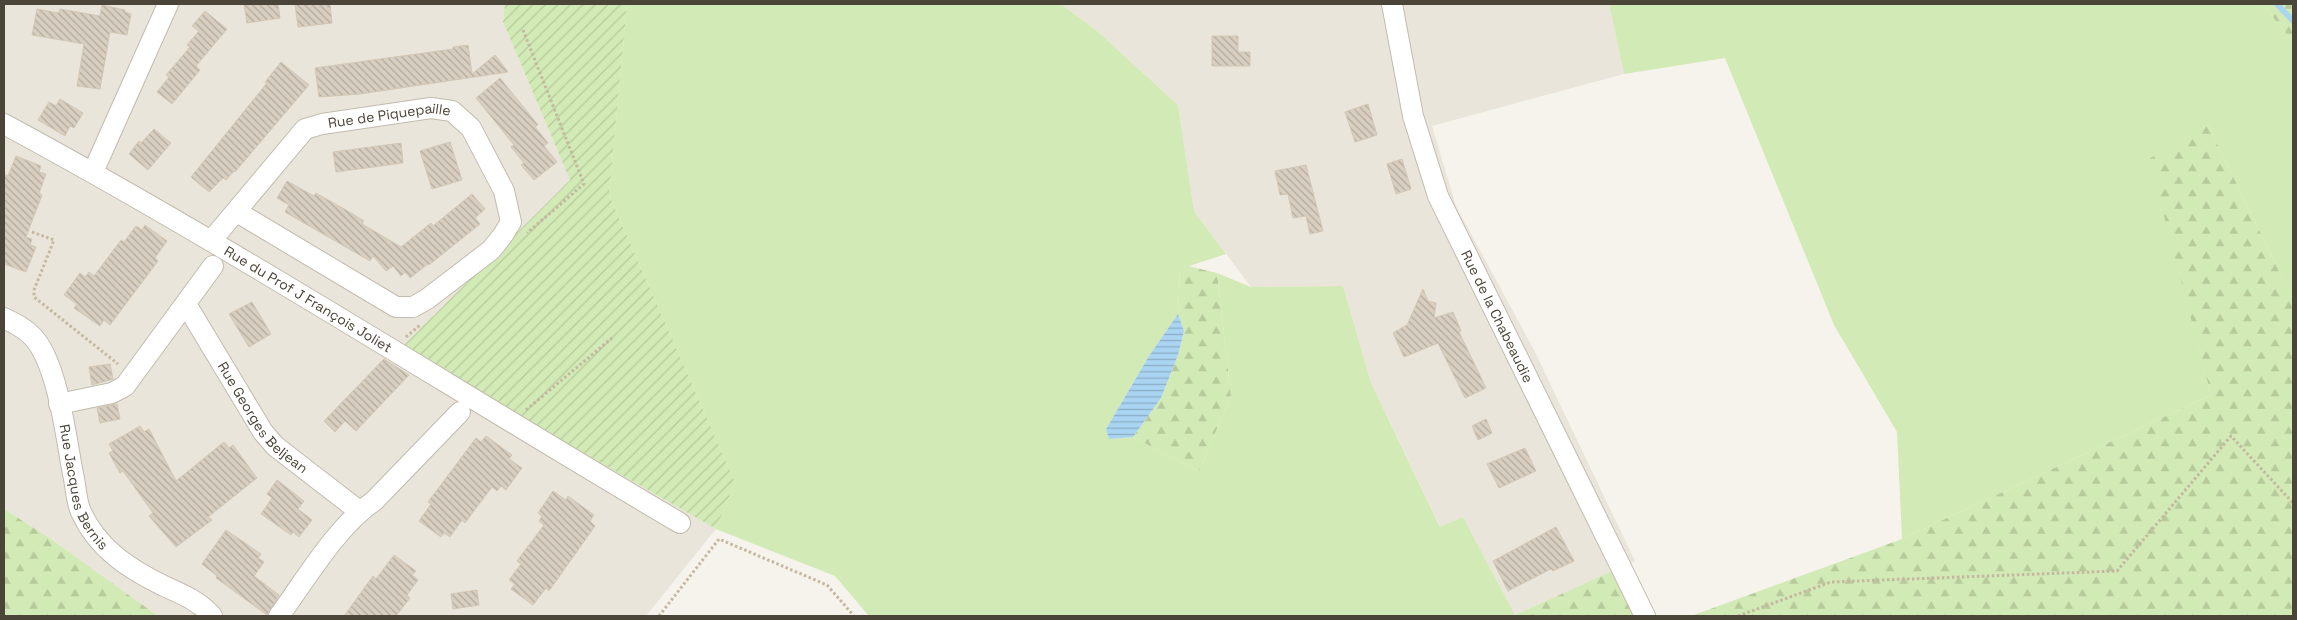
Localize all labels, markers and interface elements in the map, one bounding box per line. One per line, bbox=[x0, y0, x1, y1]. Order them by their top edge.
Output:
street label: Rue de Piquepaille bbox=[327, 99, 452, 132]
street label: Rue du Prof J François Joliet bbox=[221, 242, 395, 356]
street label: Rue de la Chabeaudie bbox=[1457, 247, 1538, 386]
street label: Rue Georges Beljean bbox=[214, 358, 312, 477]
street label: Rue Jacques Bernis bbox=[55, 423, 112, 554]

